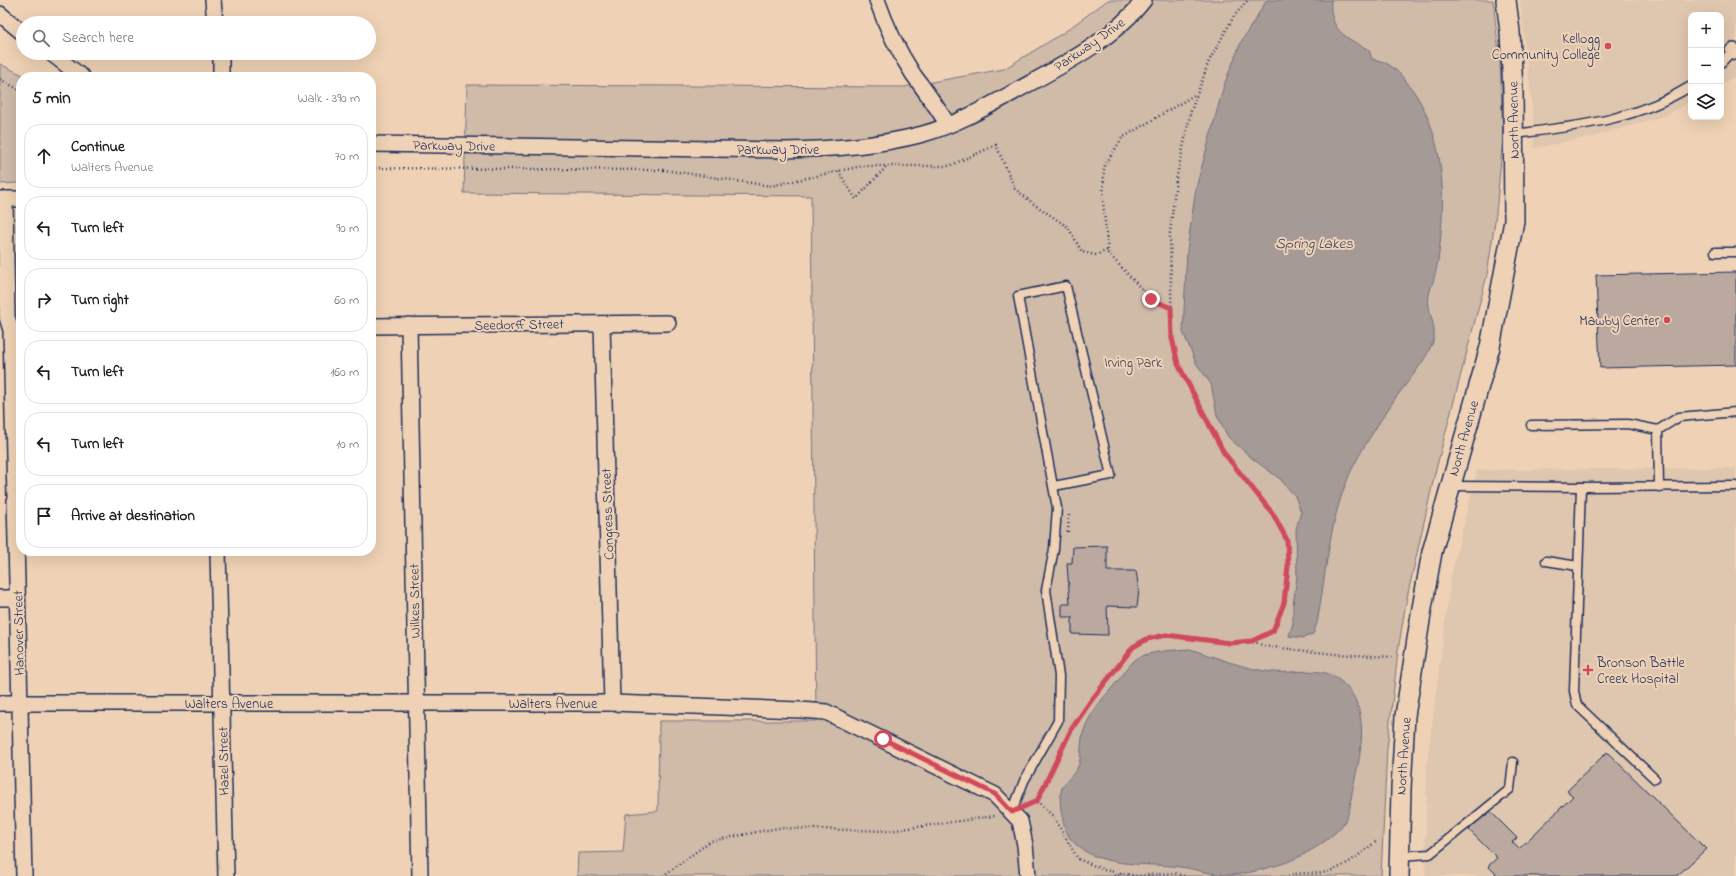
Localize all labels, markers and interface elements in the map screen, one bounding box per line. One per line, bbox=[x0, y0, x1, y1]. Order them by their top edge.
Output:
map controls bbox=[1688, 12, 1724, 120]
button: + bbox=[1688, 12, 1724, 48]
street label: Parkway Drive bbox=[1050, 13, 1131, 78]
search box bbox=[16, 16, 376, 60]
icon: search bbox=[30, 27, 52, 49]
text: Search here bbox=[62, 27, 134, 49]
place label: Kellogg Community College bbox=[1492, 29, 1601, 67]
marker: Kellogg Community College bbox=[1603, 41, 1613, 51]
button: − bbox=[1688, 48, 1724, 84]
street label: North Avenue bbox=[1503, 80, 1526, 159]
button: layers bbox=[1688, 84, 1724, 120]
text: 5 min bbox=[32, 86, 71, 111]
text: Walk · 390 m bbox=[298, 89, 360, 108]
street label: Parkway Drive bbox=[412, 135, 496, 159]
text: Continue bbox=[71, 136, 125, 158]
street label: Parkway Drive bbox=[737, 140, 820, 162]
icon: ahead bbox=[33, 145, 55, 167]
text: 70 m bbox=[335, 147, 359, 166]
text: Walters Avenue bbox=[71, 158, 153, 177]
icon: left bbox=[33, 217, 55, 239]
text: Turn left bbox=[71, 217, 124, 239]
text: 90 m bbox=[336, 219, 359, 238]
water label: Spring Lakes bbox=[1275, 233, 1353, 256]
icon: right bbox=[33, 289, 55, 311]
text: Turn right bbox=[71, 289, 129, 311]
route end bbox=[1142, 290, 1160, 308]
text: 60 m bbox=[334, 291, 359, 310]
place label: Mawby Center bbox=[1579, 311, 1660, 333]
street label: Seedorff Street bbox=[474, 314, 564, 337]
marker: Mawby Center bbox=[1662, 315, 1672, 325]
park label: Irving Park bbox=[1104, 353, 1163, 375]
icon: left bbox=[33, 361, 55, 383]
text: Turn left bbox=[71, 361, 124, 383]
text: 160 m bbox=[330, 363, 359, 382]
street label: North Avenue bbox=[1444, 397, 1485, 479]
icon: left bbox=[33, 433, 55, 455]
text: Turn left bbox=[71, 433, 124, 455]
text: 10 m bbox=[336, 435, 359, 454]
street label: Congress Street bbox=[596, 467, 622, 560]
icon: arrive bbox=[33, 505, 55, 527]
text: Arrive at destination bbox=[71, 505, 195, 527]
street label: Wilkes Street bbox=[404, 563, 427, 639]
street label: Hanover Street bbox=[8, 590, 31, 676]
place label: Bronson Battle Creek Hospital bbox=[1596, 653, 1685, 690]
marker: Bronson Battle Creek Hospital bbox=[1582, 664, 1594, 676]
street label: Walters Avenue bbox=[185, 694, 274, 715]
street label: Walters Avenue bbox=[509, 694, 598, 715]
street label: North Avenue bbox=[1391, 716, 1418, 796]
street label: Hazel Street bbox=[213, 726, 236, 796]
route start bbox=[874, 730, 892, 748]

